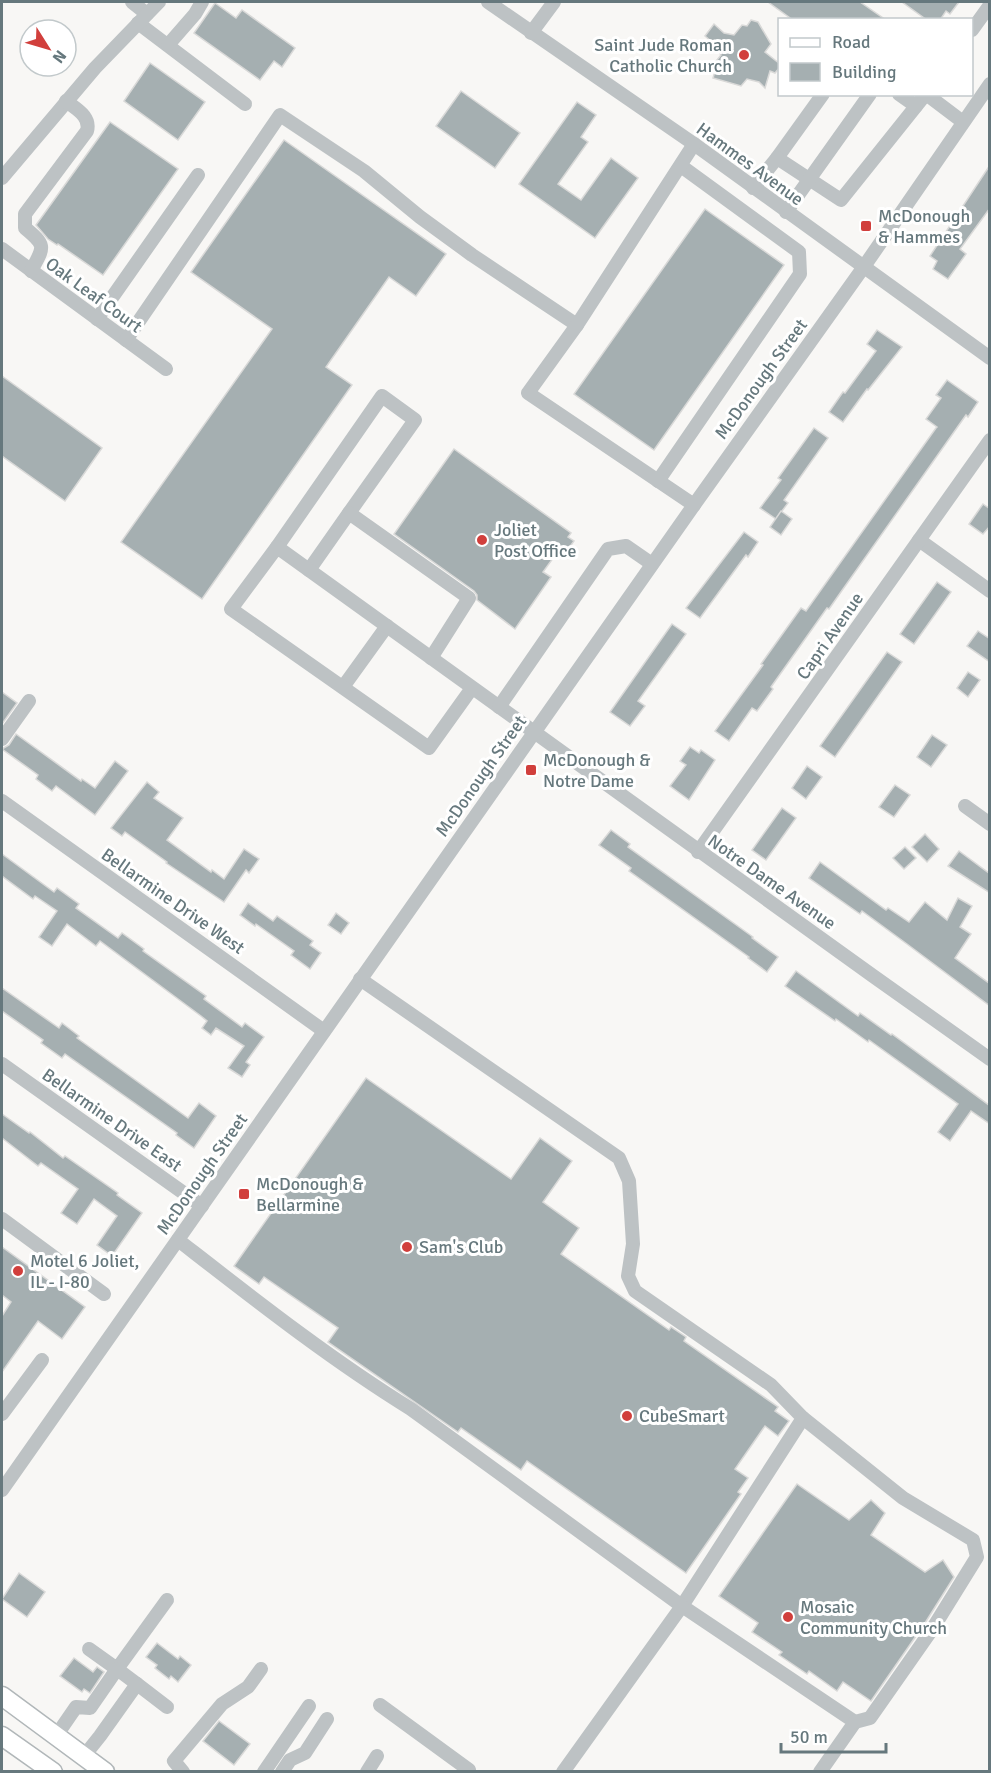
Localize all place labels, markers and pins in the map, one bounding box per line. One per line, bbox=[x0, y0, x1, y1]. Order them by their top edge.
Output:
place label: Saint Jude Roman Catholic Church bbox=[594, 34, 732, 77]
marker: Saint Jude Roman Catholic Church bbox=[737, 48, 751, 62]
place label: McDonough & Hammes bbox=[878, 205, 970, 248]
marker: McDonough & Hammes bbox=[859, 219, 873, 233]
place label: Joliet Post Office bbox=[494, 519, 576, 562]
marker: Joliet Post Office bbox=[475, 533, 489, 547]
place label: McDonough & Notre Dame bbox=[543, 749, 651, 792]
marker: McDonough & Notre Dame bbox=[524, 763, 538, 777]
place label: McDonough & Bellarmine bbox=[256, 1173, 364, 1216]
marker: McDonough & Bellarmine bbox=[237, 1187, 251, 1201]
place label: Sam's Club bbox=[419, 1236, 503, 1258]
marker: Sam's Club bbox=[400, 1240, 414, 1254]
place label: Motel 6 Joliet, IL - I-80 bbox=[30, 1250, 139, 1293]
marker: Motel 6 Joliet, IL - I-80 bbox=[11, 1264, 25, 1278]
place label: CubeSmart bbox=[639, 1405, 725, 1427]
marker: CubeSmart bbox=[620, 1409, 634, 1423]
place label: Mosaic Community Church bbox=[800, 1596, 947, 1639]
marker: Mosaic Community Church bbox=[781, 1610, 795, 1624]

